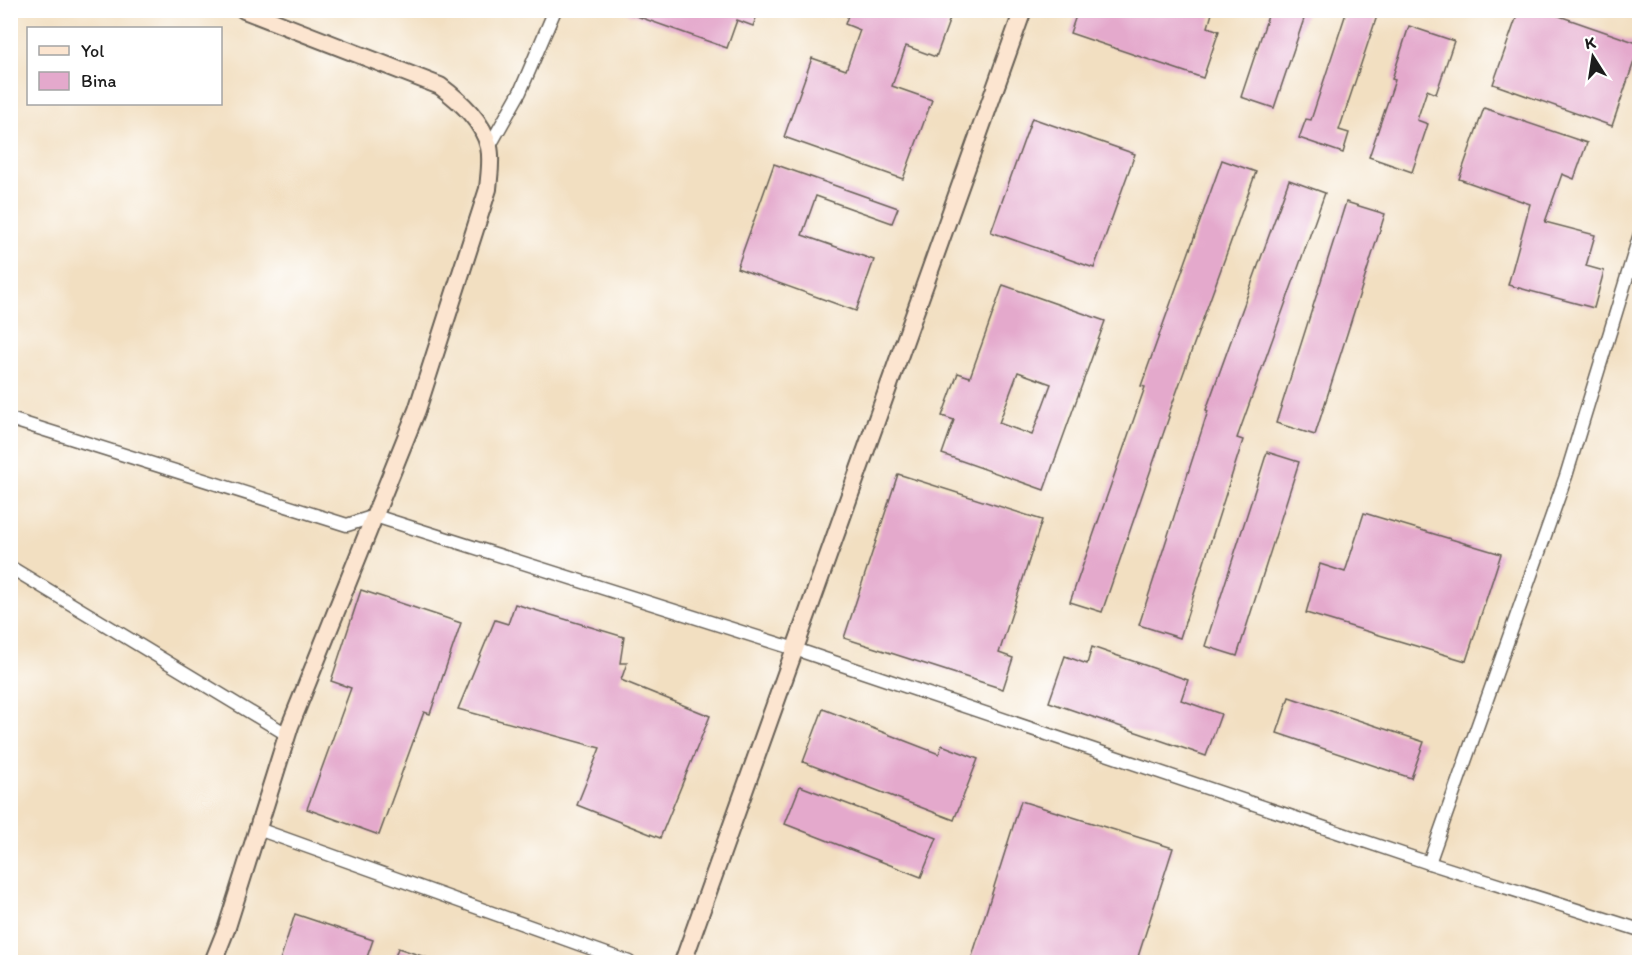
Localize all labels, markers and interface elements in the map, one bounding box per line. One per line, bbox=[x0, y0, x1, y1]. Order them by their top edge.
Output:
legend bbox=[27, 27, 222, 105]
north arrow bbox=[1563, 27, 1623, 87]
text: K bbox=[1583, 32, 1598, 53]
text: Yol bbox=[81, 40, 104, 62]
text: Bina bbox=[81, 70, 116, 92]

